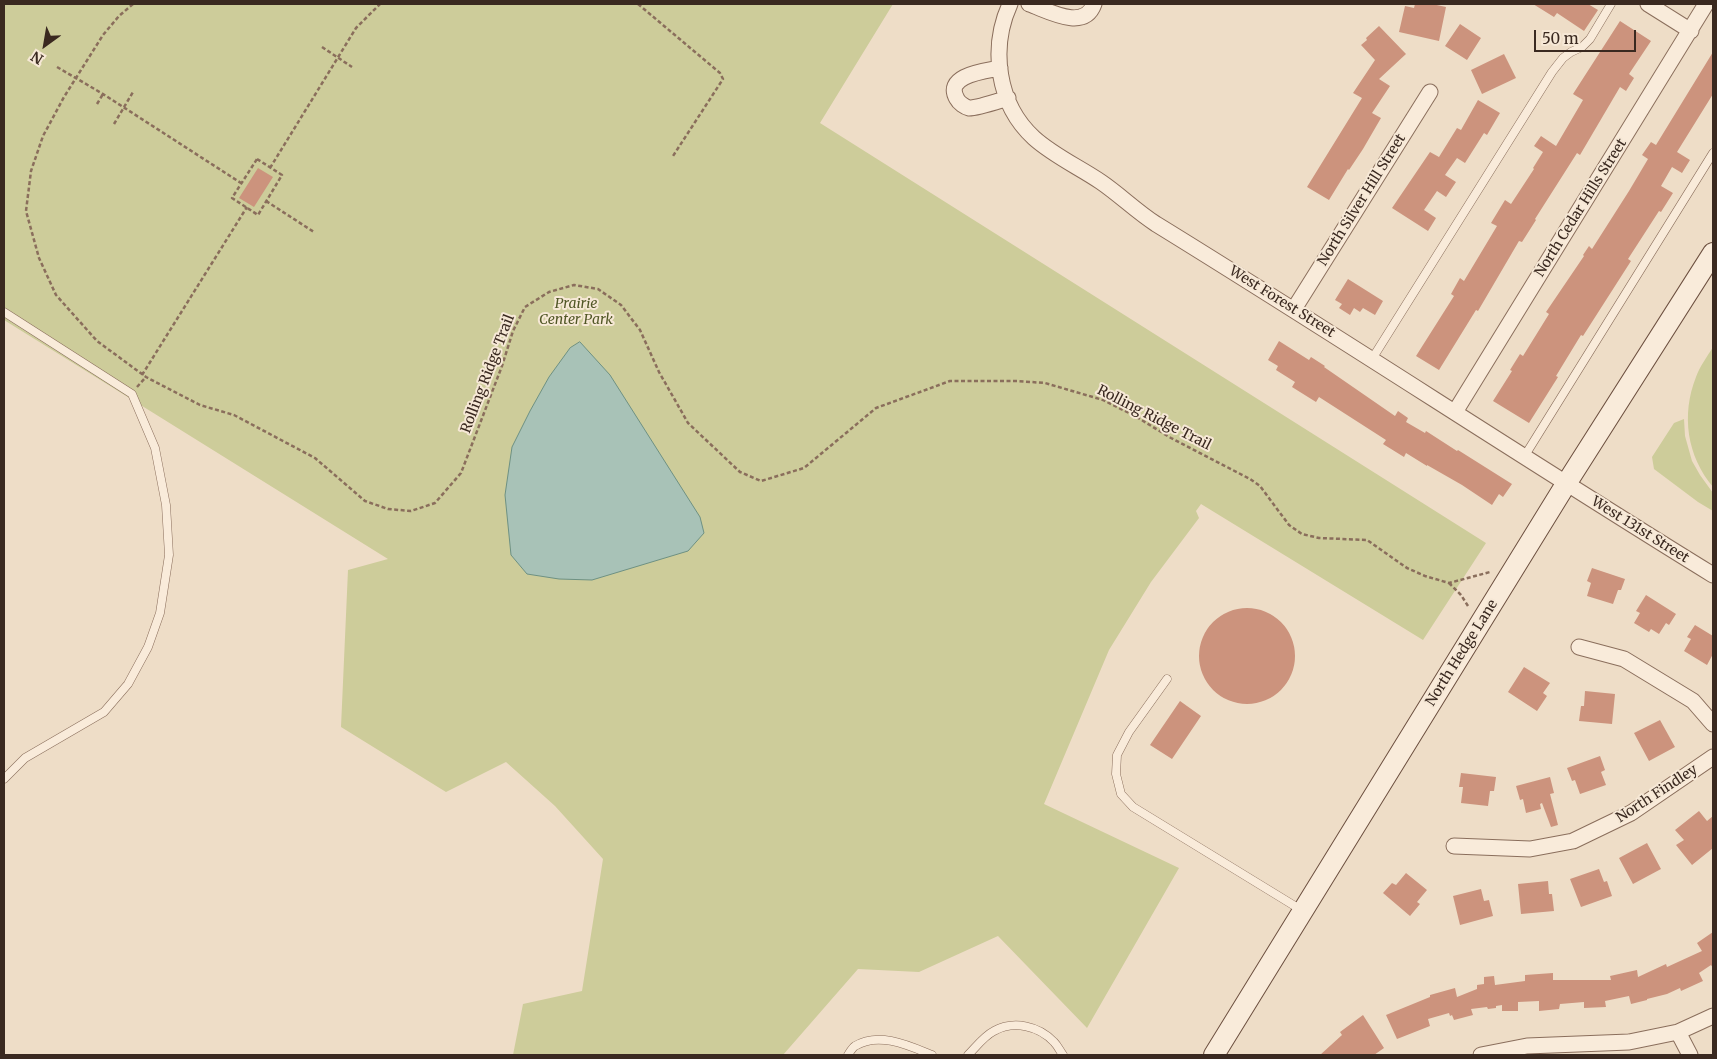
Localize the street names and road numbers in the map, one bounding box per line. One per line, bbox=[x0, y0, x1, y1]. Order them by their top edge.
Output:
street label: North Silver Hill Street bbox=[1315, 131, 1409, 269]
street label: North Cedar Hills Street bbox=[1532, 136, 1630, 280]
street label: West Forest Street bbox=[1226, 263, 1338, 341]
street label: Rolling Ridge Trail bbox=[458, 312, 518, 436]
street label: Rolling Ridge Trail bbox=[1094, 382, 1214, 454]
street label: West 131st Street bbox=[1588, 493, 1692, 567]
street label: North Hedge Lane bbox=[1422, 597, 1502, 709]
street label: North Findley bbox=[1613, 761, 1701, 827]

